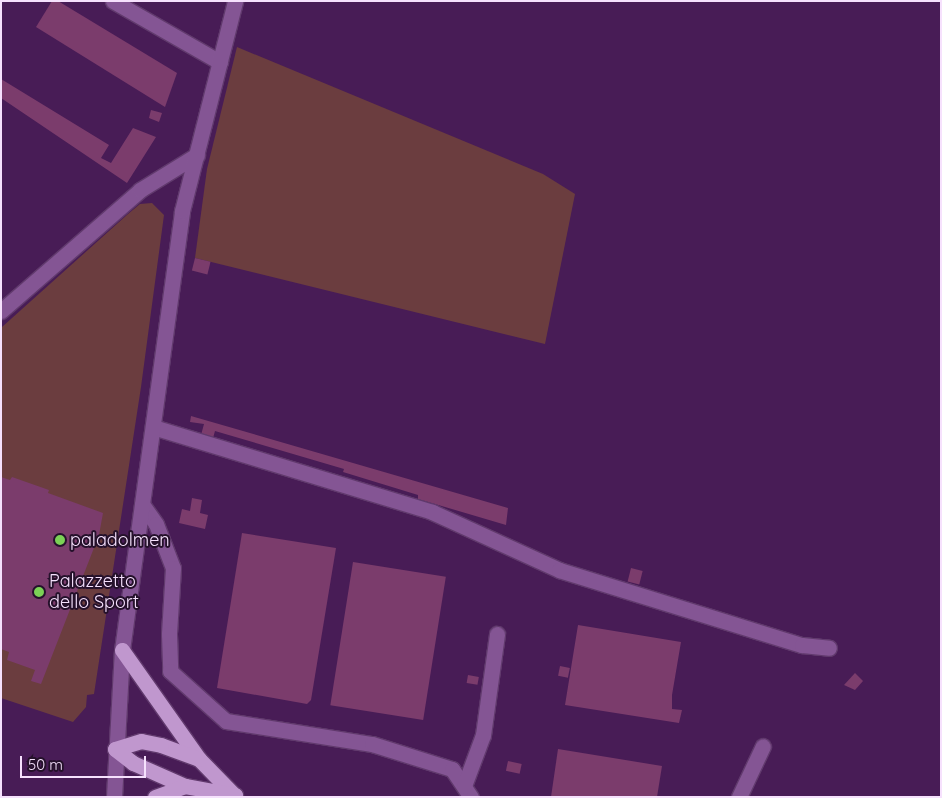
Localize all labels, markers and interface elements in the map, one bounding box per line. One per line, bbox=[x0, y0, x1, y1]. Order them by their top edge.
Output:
place label: paladolmen bbox=[70, 529, 170, 551]
marker: paladolmen bbox=[54, 534, 66, 546]
place label: Palazzetto dello Sport bbox=[49, 571, 139, 614]
marker: Palazzetto dello Sport bbox=[33, 586, 45, 598]
scale bar bbox=[22, 746, 149, 778]
text: 50 m bbox=[28, 755, 63, 774]

